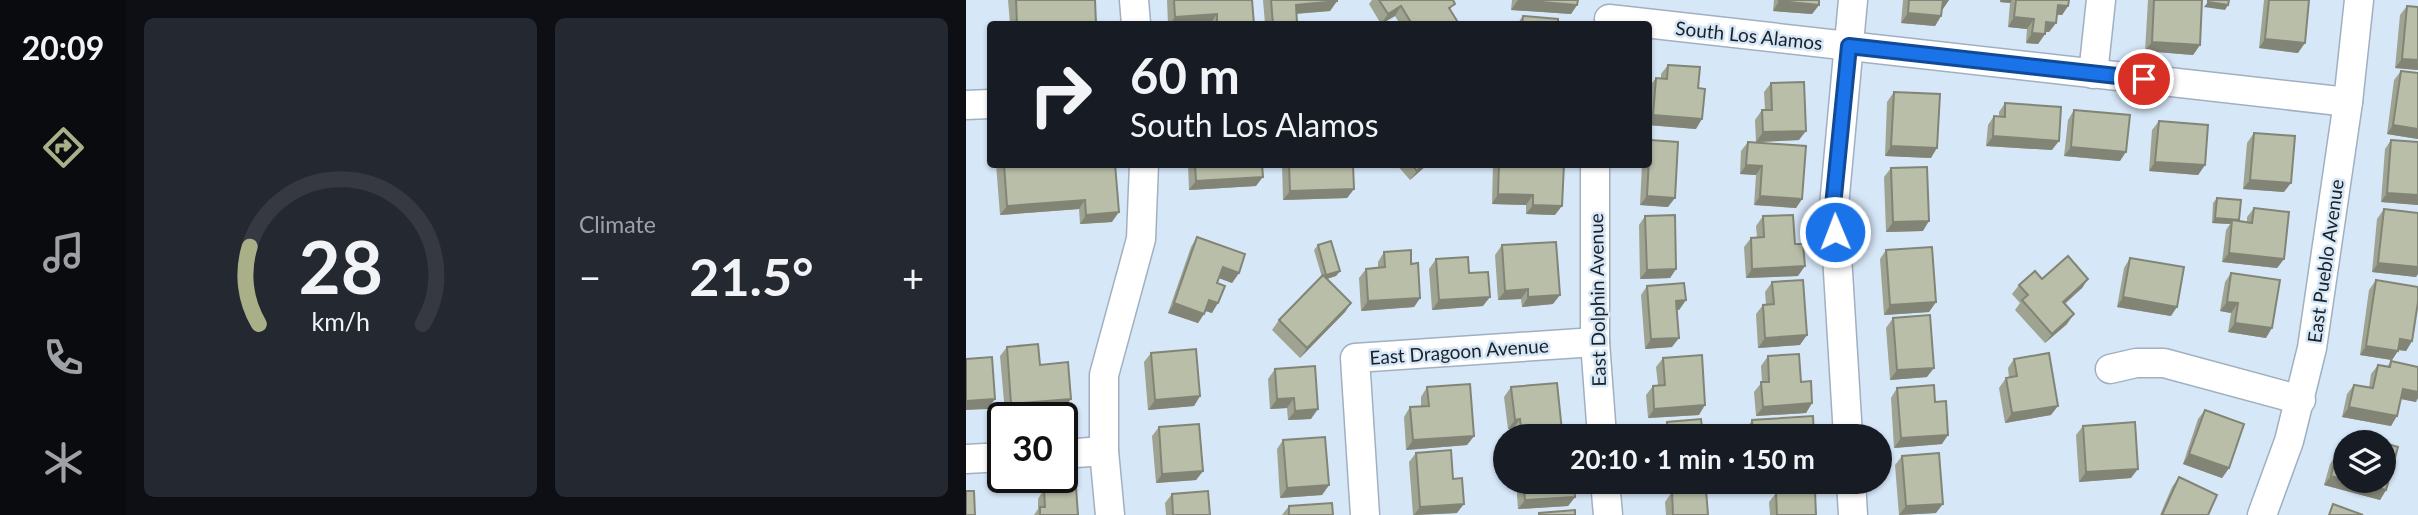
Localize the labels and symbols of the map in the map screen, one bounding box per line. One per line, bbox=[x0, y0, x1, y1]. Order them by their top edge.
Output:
street label: South Los Alamos bbox=[1674, 16, 1824, 54]
pin bbox=[2114, 49, 2174, 109]
street label: East Pueblo Avenue bbox=[2302, 178, 2348, 344]
position arrow bbox=[1798, 195, 1872, 269]
street label: East Dolphin Avenue bbox=[1584, 213, 1610, 387]
street label: East Dragoon Avenue bbox=[1369, 333, 1549, 369]
speed limit sign: 30 bbox=[987, 402, 1078, 493]

